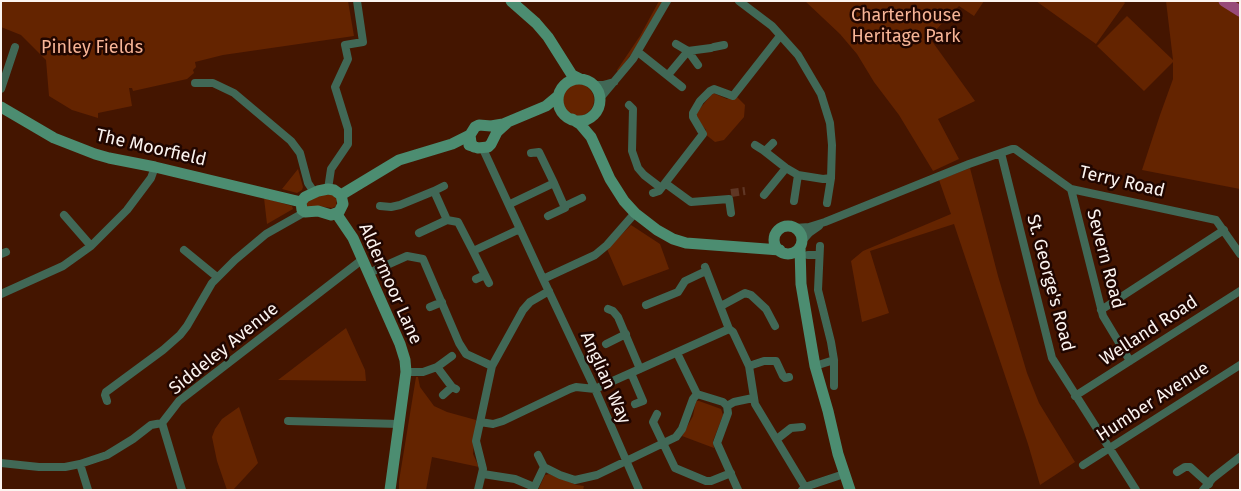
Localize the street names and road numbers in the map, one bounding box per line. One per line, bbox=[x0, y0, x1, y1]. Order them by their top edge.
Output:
street label: The Moorfield bbox=[94, 125, 208, 171]
street label: Terry Road bbox=[1077, 162, 1167, 202]
street label: Severn Road bbox=[1081, 207, 1129, 311]
street label: St. George's Road bbox=[1021, 212, 1079, 354]
street label: Aldermoor Lane bbox=[354, 220, 426, 348]
street label: Welland Road bbox=[1096, 291, 1202, 371]
street label: Siddeley Avenue bbox=[165, 298, 283, 400]
street label: Anglian Way bbox=[575, 329, 635, 427]
street label: Humber Avenue bbox=[1093, 358, 1213, 446]

